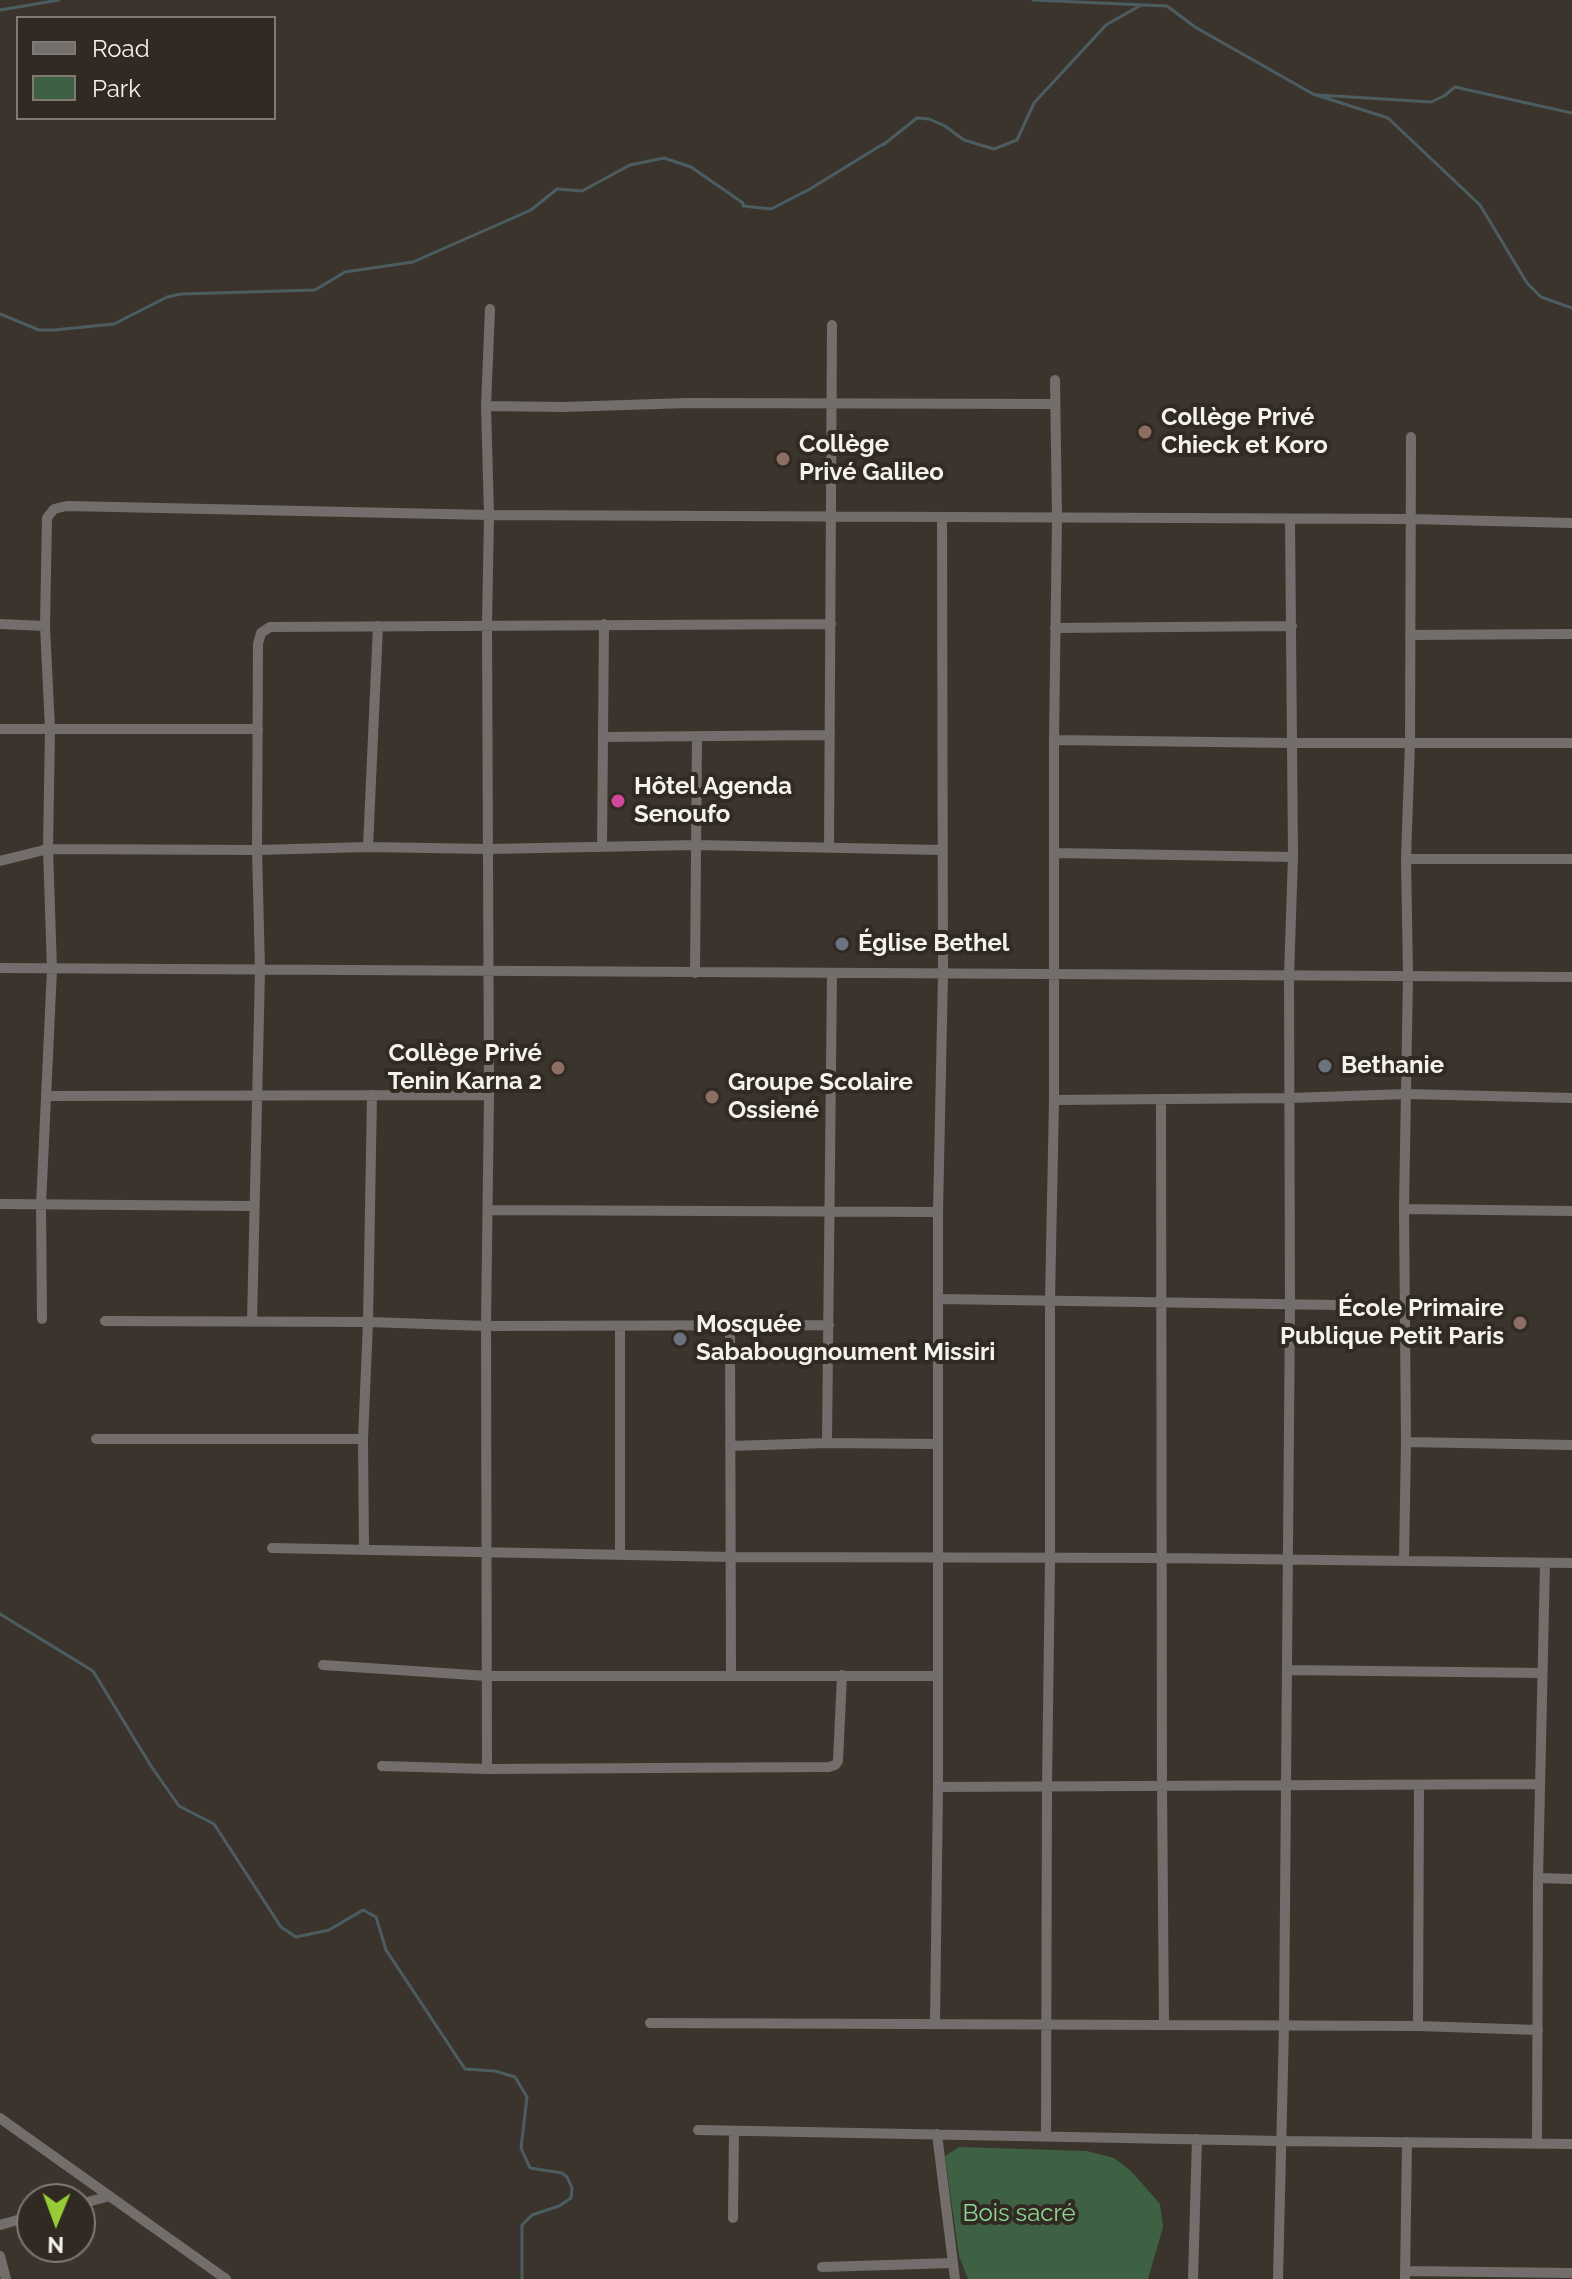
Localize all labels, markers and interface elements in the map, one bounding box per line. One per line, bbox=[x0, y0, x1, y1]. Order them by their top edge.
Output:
legend bbox=[16, 16, 276, 120]
text: Road bbox=[92, 34, 150, 63]
text: Park bbox=[92, 74, 141, 103]
place label: Collège Privé Chieck et Koro bbox=[1161, 404, 1328, 460]
marker: Collège Privé Chieck et Koro bbox=[1136, 423, 1154, 441]
place label: Collège Privé Galileo bbox=[799, 431, 944, 487]
marker: Collège Privé Galileo bbox=[774, 450, 792, 468]
place label: Hôtel Agenda Senoufo bbox=[634, 773, 792, 829]
marker: Hôtel Agenda Senoufo bbox=[609, 792, 627, 810]
place label: Église Bethel bbox=[858, 930, 1009, 958]
marker: Église Bethel bbox=[833, 935, 851, 953]
place label: Collège Privé Tenin Karna 2 bbox=[388, 1040, 542, 1096]
place label: Bethanie bbox=[1341, 1052, 1444, 1080]
marker: Bethanie bbox=[1316, 1057, 1334, 1075]
marker: Collège Privé Tenin Karna 2 bbox=[549, 1059, 567, 1077]
place label: Groupe Scolaire Ossiené bbox=[728, 1069, 913, 1125]
marker: Groupe Scolaire Ossiené bbox=[703, 1088, 721, 1106]
place label: École Primaire Publique Petit Paris bbox=[1280, 1295, 1504, 1351]
place label: Mosquée Sababougnoument Missiri bbox=[696, 1311, 995, 1367]
marker: École Primaire Publique Petit Paris bbox=[1511, 1314, 1529, 1332]
marker: Mosquée Sababougnoument Missiri bbox=[671, 1330, 689, 1348]
north arrow bbox=[16, 2183, 96, 2263]
park label: Bois sacré bbox=[962, 2200, 1076, 2228]
text: N bbox=[47, 2232, 64, 2258]

